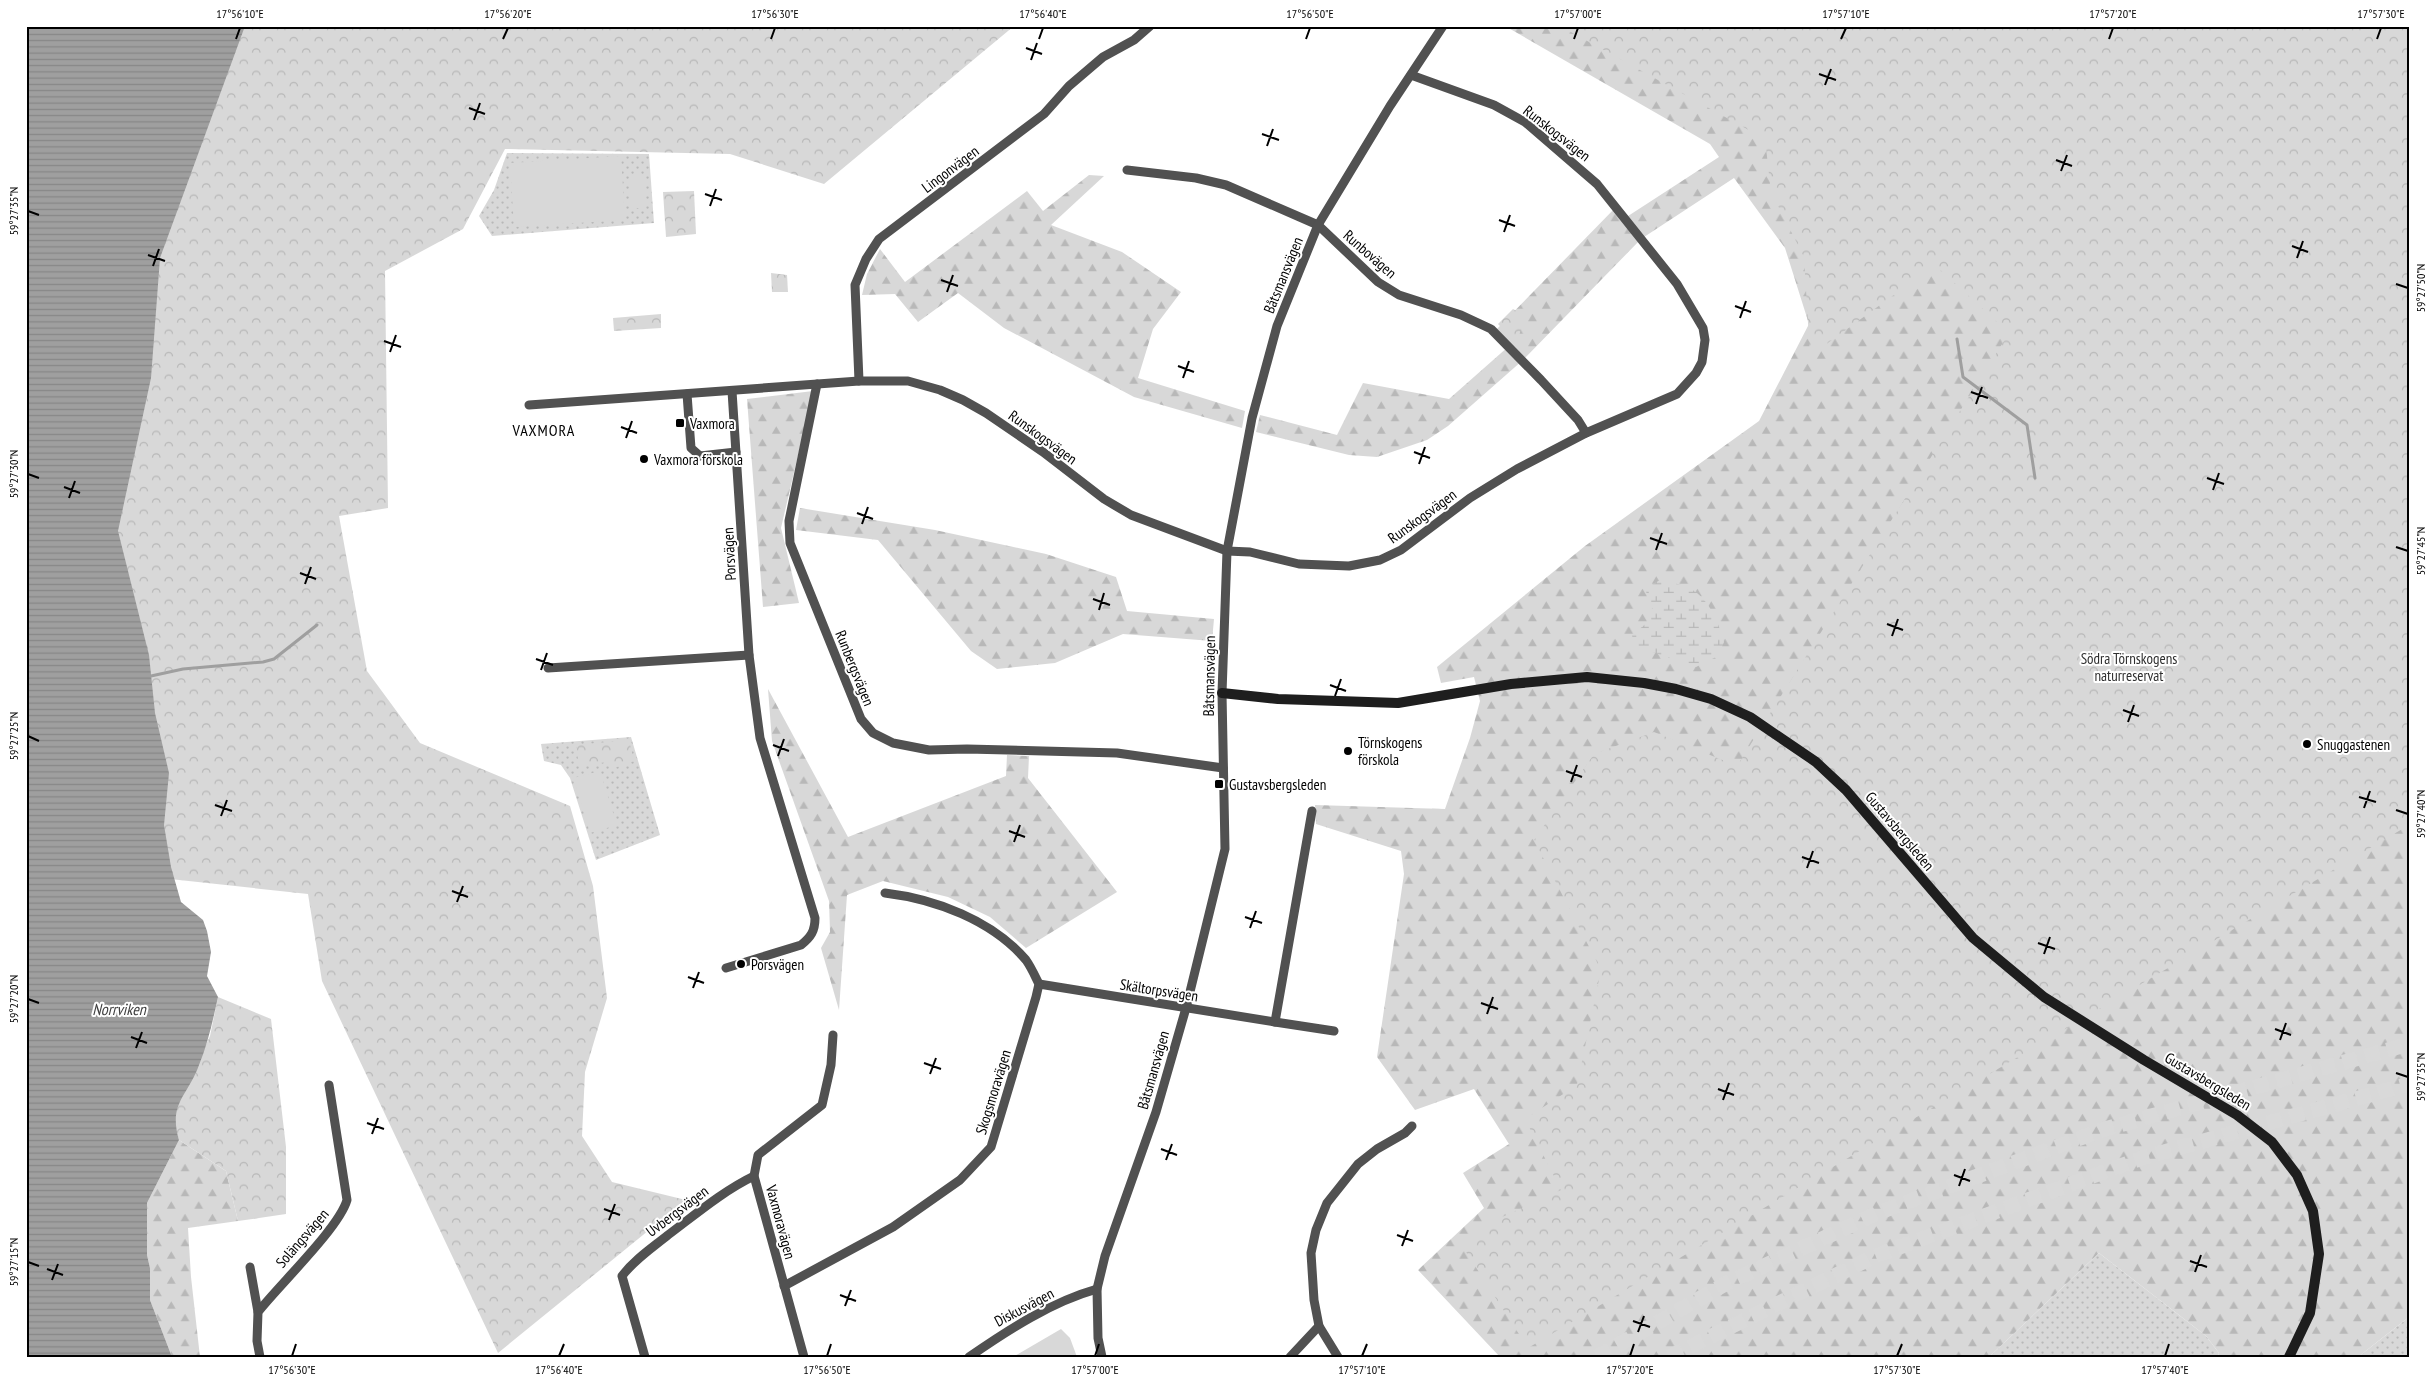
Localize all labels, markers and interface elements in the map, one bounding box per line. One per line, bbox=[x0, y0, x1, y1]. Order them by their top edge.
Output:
text: 17°56'10"E bbox=[216, 6, 264, 21]
text: 17°56'20"E bbox=[484, 6, 532, 21]
text: 17°56'30"E bbox=[751, 6, 799, 21]
text: 17°56'40"E bbox=[1019, 6, 1067, 21]
text: 17°56'50"E bbox=[1286, 6, 1334, 21]
text: 17°57'00"E bbox=[1554, 6, 1602, 21]
text: 17°57'10"E bbox=[1822, 6, 1870, 21]
text: 17°57'20"E bbox=[2089, 6, 2137, 21]
text: 17°57'30"E bbox=[2357, 6, 2405, 21]
street label: Runskogsvägen bbox=[1520, 101, 1594, 165]
street label: Lingonvägen bbox=[918, 141, 982, 197]
text: 59°27'35"N bbox=[6, 187, 21, 235]
street label: Runbovägen bbox=[1340, 226, 1400, 282]
street label: Båtsmansvägen bbox=[1259, 234, 1307, 316]
text: 59°27'50"N bbox=[2413, 264, 2428, 312]
street label: Runskogsvägen bbox=[1005, 406, 1081, 468]
place label: Vaxmora bbox=[689, 414, 735, 433]
marker: Vaxmora bbox=[674, 417, 686, 429]
district label: VAXMORA bbox=[512, 420, 575, 440]
text: 59°27'30"N bbox=[6, 450, 21, 498]
place label: Vaxmora förskola bbox=[653, 450, 743, 469]
marker: Vaxmora förskola bbox=[638, 453, 650, 465]
street label: Runskogsvägen bbox=[1384, 485, 1460, 547]
street label: Porsvägen bbox=[718, 527, 740, 581]
text: 59°27'45"N bbox=[2413, 527, 2428, 575]
street label: Runbergsvägen bbox=[831, 627, 879, 709]
street label: Båtsmansvägen bbox=[1199, 635, 1219, 717]
park label: Södra Törnskogens naturreservat bbox=[2081, 649, 2177, 685]
text: 59°27'25"N bbox=[6, 712, 21, 760]
place label: Törnskogens förskola bbox=[1358, 733, 1422, 769]
place label: Snuggastenen bbox=[2317, 735, 2390, 754]
marker: Snuggastenen bbox=[2301, 738, 2313, 750]
marker: Törnskogens förskola bbox=[1342, 745, 1354, 757]
place label: Gustavsbergsleden bbox=[1229, 775, 1326, 794]
marker: Gustavsbergsleden bbox=[1213, 778, 1225, 790]
street label: Gustavsbergsleden bbox=[1861, 788, 1939, 874]
text: 59°27'40"N bbox=[2413, 790, 2428, 838]
place label: Porsvägen bbox=[751, 955, 804, 974]
marker: Porsvägen bbox=[735, 958, 747, 970]
street label: Skältorpsvägen bbox=[1118, 974, 1200, 1006]
text: 59°27'20"N bbox=[6, 975, 21, 1023]
water label: Norrviken bbox=[92, 999, 147, 1019]
street label: Båtsmansvägen bbox=[1133, 1029, 1173, 1111]
street label: Skogsmoravägen bbox=[971, 1047, 1015, 1137]
street label: Gustavsbergsleden bbox=[2161, 1048, 2255, 1114]
text: 59°27'35"N bbox=[2413, 1053, 2428, 1101]
street label: Uvbergsvägen bbox=[642, 1181, 712, 1241]
street label: Vaxmoravägen bbox=[762, 1182, 800, 1261]
street label: Solängsvägen bbox=[271, 1205, 333, 1271]
text: 59°27'15"N bbox=[6, 1238, 21, 1286]
street label: Diskusvägen bbox=[991, 1283, 1057, 1331]
text: 17°56'30"E bbox=[268, 1362, 316, 1377]
text: 17°56'40"E bbox=[535, 1362, 583, 1377]
text: 17°56'50"E bbox=[803, 1362, 851, 1377]
text: 17°57'00"E bbox=[1071, 1362, 1119, 1377]
text: 17°57'10"E bbox=[1338, 1362, 1386, 1377]
text: 17°57'20"E bbox=[1606, 1362, 1654, 1377]
text: 17°57'30"E bbox=[1873, 1362, 1921, 1377]
text: 17°57'40"E bbox=[2141, 1362, 2189, 1377]

